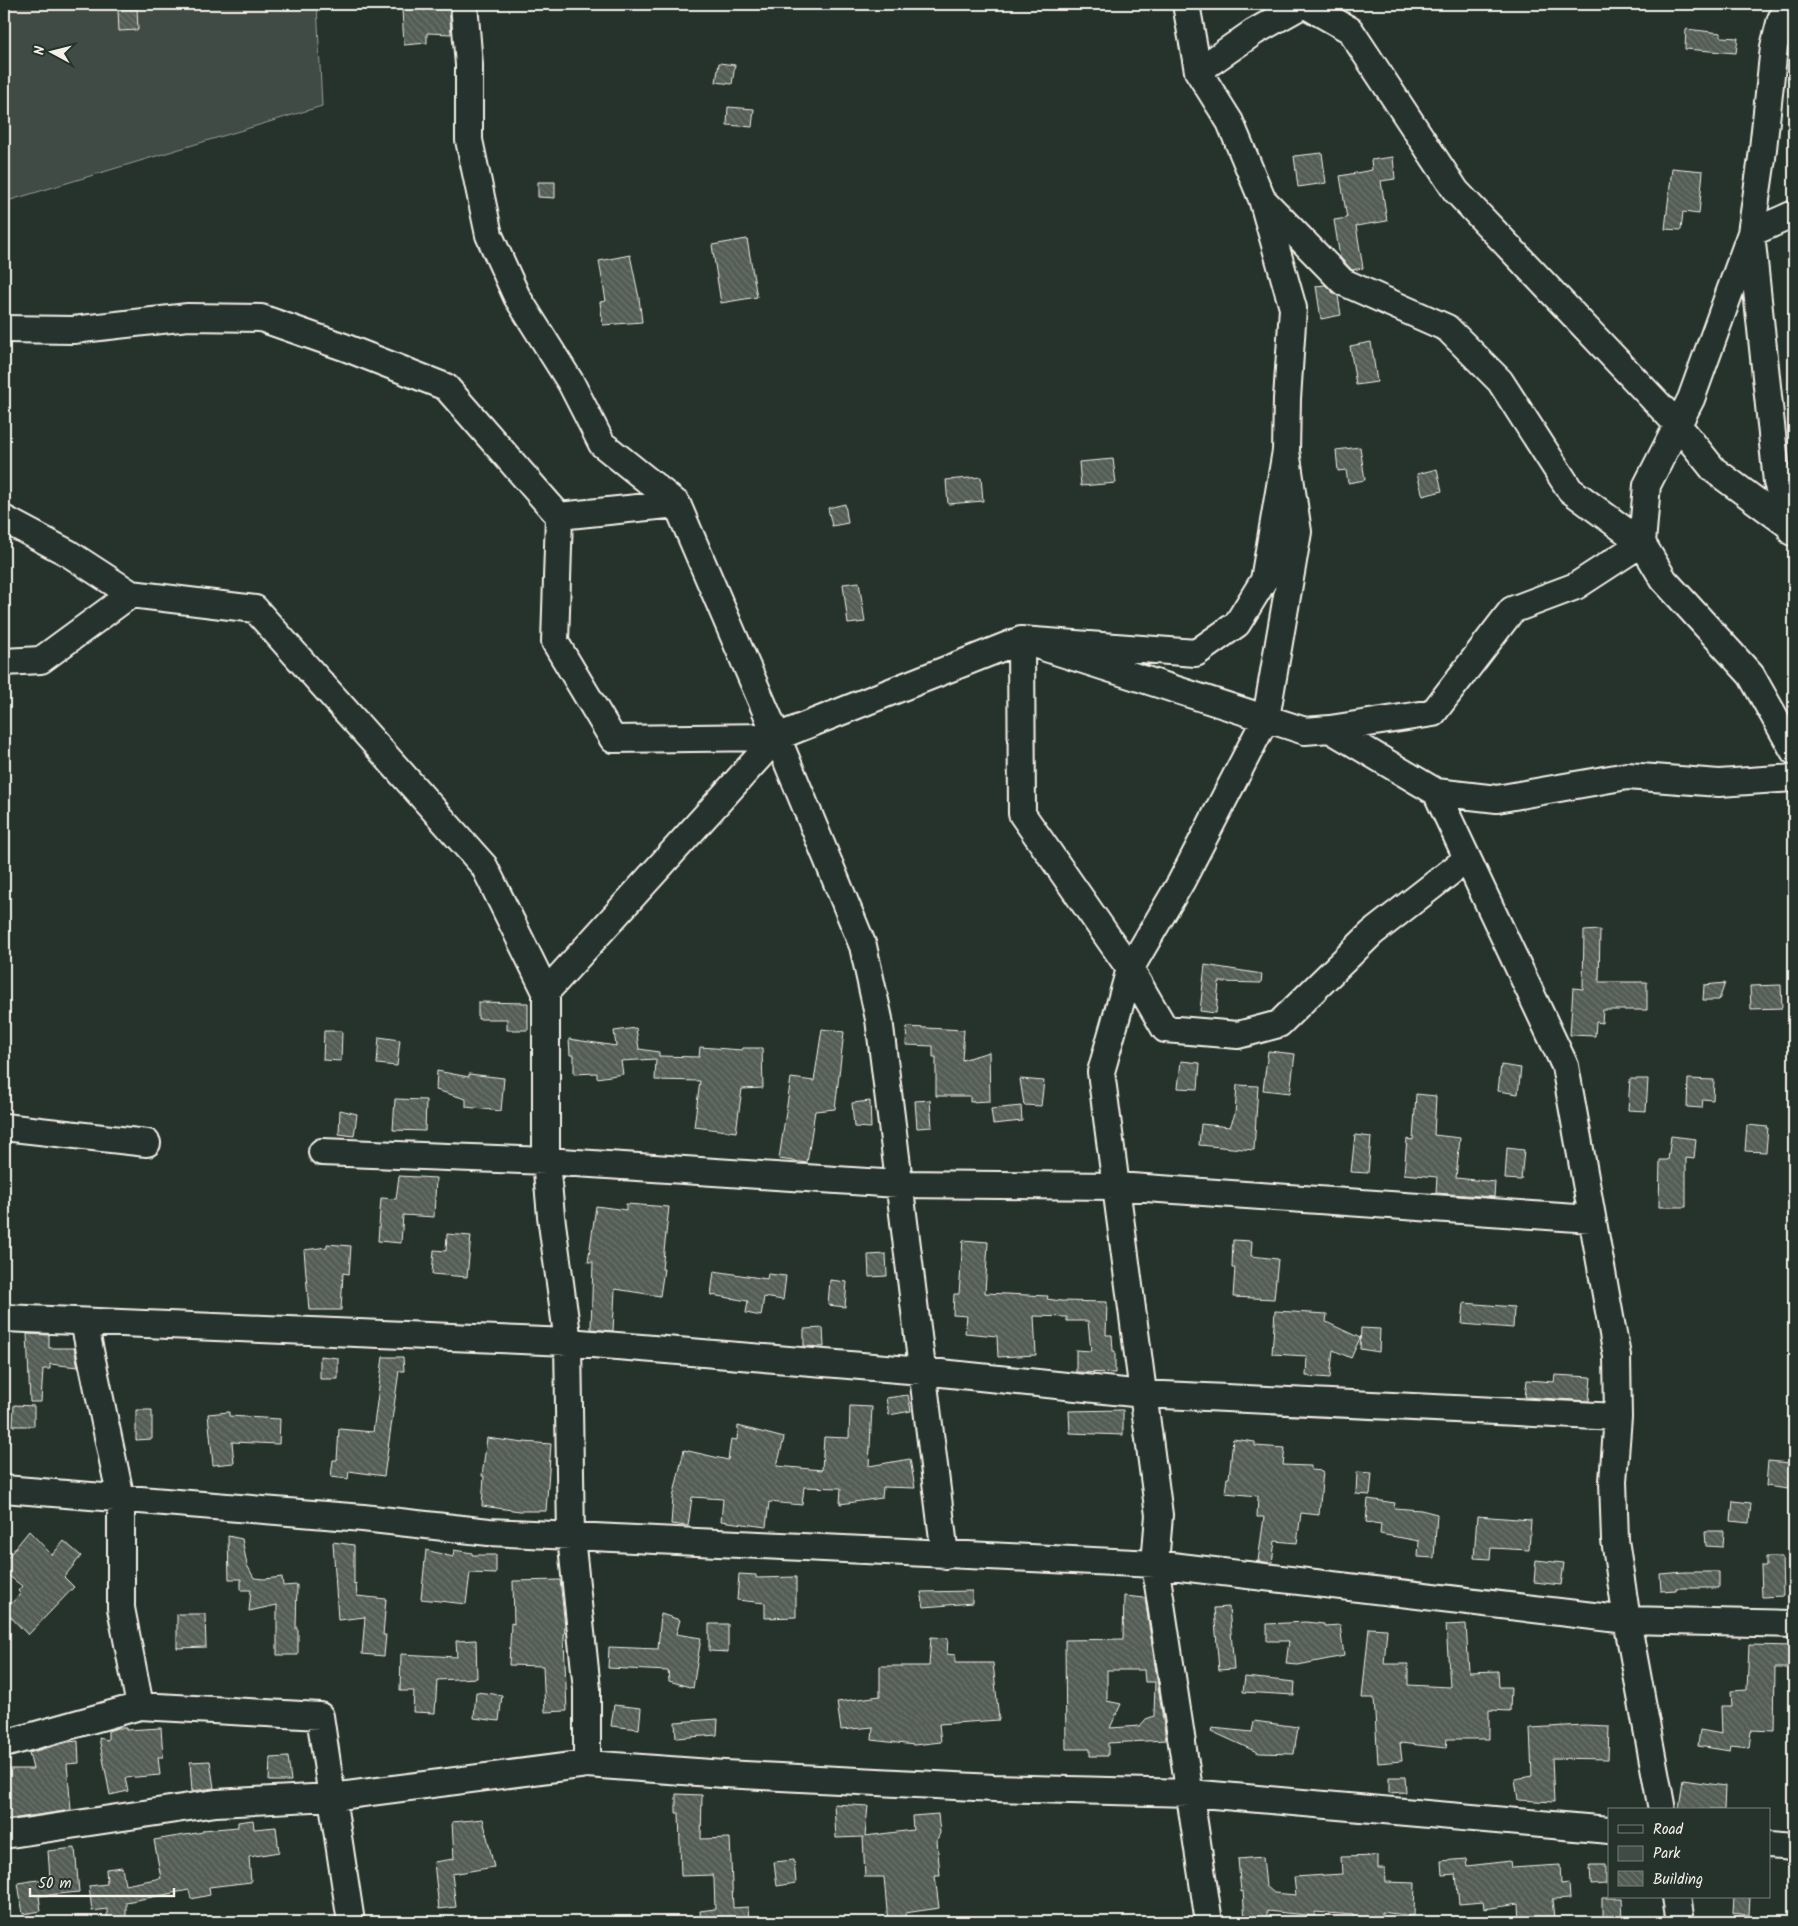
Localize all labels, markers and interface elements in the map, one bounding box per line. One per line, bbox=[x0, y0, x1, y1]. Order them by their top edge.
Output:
north arrow bbox=[28, 28, 78, 78]
text: N bbox=[29, 45, 52, 56]
legend bbox=[1608, 1808, 1770, 1898]
text: Road bbox=[1653, 1818, 1684, 1842]
text: Park bbox=[1653, 1842, 1681, 1866]
scale bar bbox=[30, 1866, 174, 1898]
text: Building bbox=[1653, 1868, 1703, 1892]
text: 50 m bbox=[38, 1872, 72, 1896]

